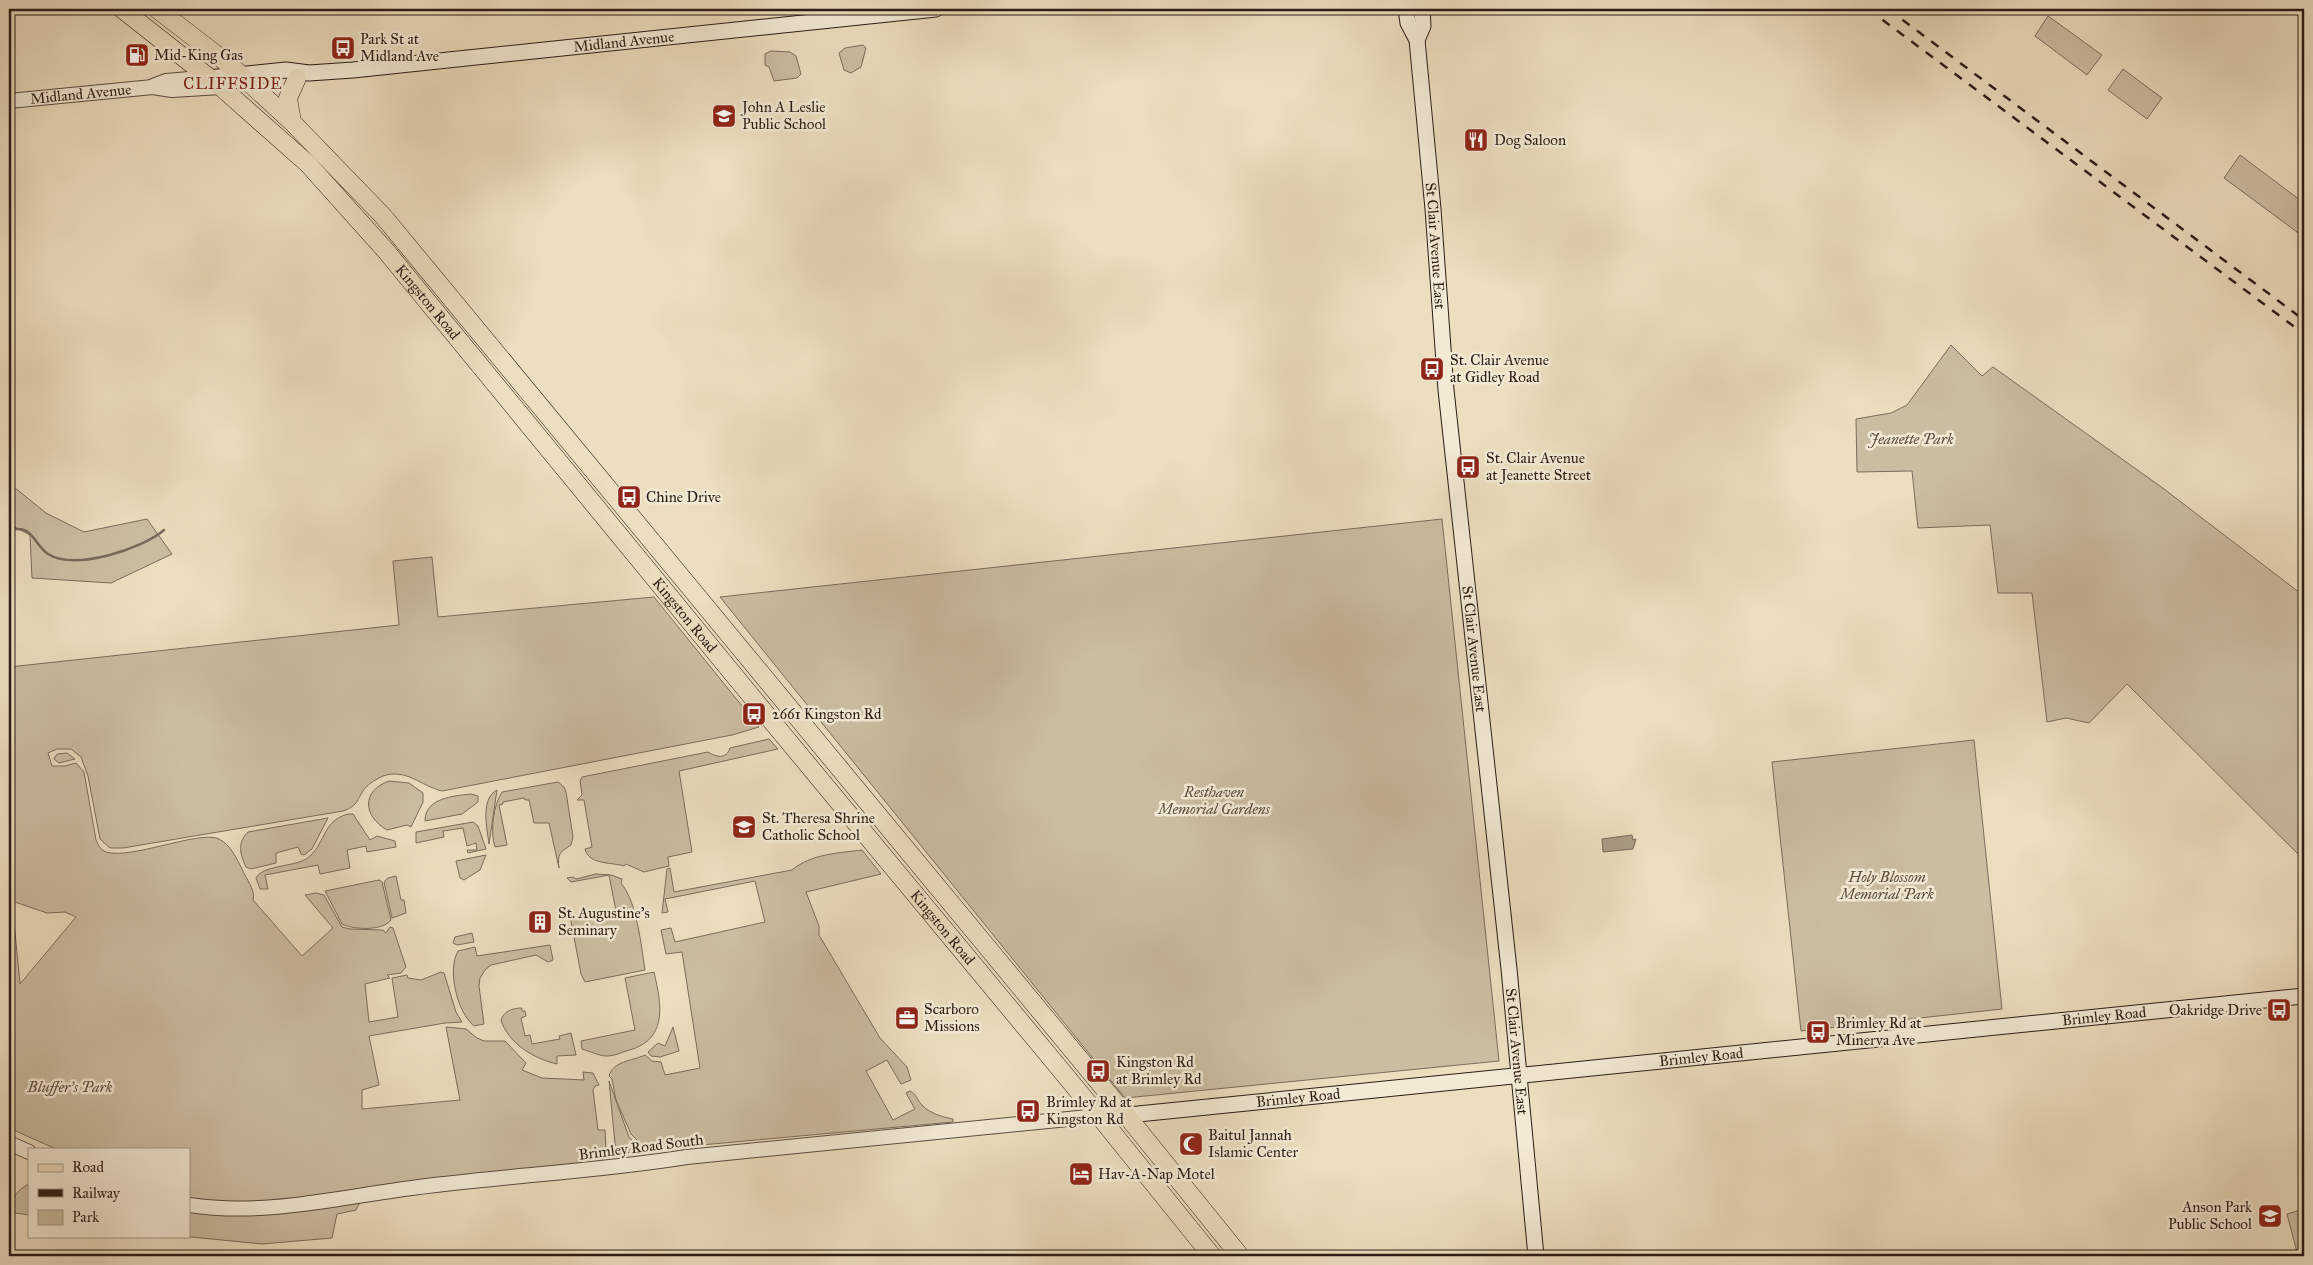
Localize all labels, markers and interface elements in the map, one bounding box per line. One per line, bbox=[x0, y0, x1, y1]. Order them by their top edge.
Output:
street label: Midland Avenue bbox=[572, 27, 675, 56]
place label: Park St at Midland Ave bbox=[360, 30, 439, 65]
bus stop icon: Park St at Midland Ave bbox=[330, 35, 356, 61]
fuel station icon: Mid-King Gas bbox=[124, 42, 150, 68]
place label: Mid-King Gas bbox=[154, 46, 243, 64]
district label: CLIFFSIDE bbox=[183, 74, 283, 93]
street label: Midland Avenue bbox=[29, 80, 132, 108]
place label: John A Leslie Public School bbox=[740, 98, 827, 133]
school or university icon: John A Leslie Public School bbox=[711, 103, 737, 129]
restaurant icon: Dog Saloon bbox=[1463, 127, 1489, 153]
place label: Dog Saloon bbox=[1494, 131, 1566, 149]
street label: St Clair Avenue East bbox=[1422, 182, 1449, 310]
street label: Kingston Road bbox=[392, 261, 464, 344]
place label: St. Clair Avenue at Gidley Road bbox=[1450, 351, 1549, 386]
bus stop icon: St. Clair Avenue at Gidley Road bbox=[1419, 356, 1445, 382]
park label: Jeanette Park bbox=[1867, 430, 1954, 448]
place label: St. Clair Avenue at Jeanette Street bbox=[1486, 449, 1592, 485]
bus stop icon: St. Clair Avenue at Jeanette Street bbox=[1455, 454, 1481, 480]
bus stop icon: Chine Drive bbox=[616, 484, 642, 510]
place label: Chine Drive bbox=[646, 488, 721, 506]
street label: Kingston Road bbox=[649, 574, 721, 657]
street label: St Clair Avenue East bbox=[1458, 585, 1490, 714]
bus stop icon: 2661 Kingston Rd bbox=[741, 701, 767, 727]
place label: 2661 Kingston Rd bbox=[772, 705, 882, 723]
park label: Resthaven Memorial Gardens bbox=[1156, 783, 1271, 818]
place label: St. Theresa Shrine Catholic School bbox=[762, 809, 875, 844]
school or university icon: St. Theresa Shrine Catholic School bbox=[731, 814, 757, 840]
park label: Holy Blossom Memorial Park bbox=[1838, 868, 1934, 903]
street label: Kingston Road bbox=[906, 886, 979, 969]
place label: St. Augustine's Seminary bbox=[558, 904, 650, 939]
building icon: St. Augustine's Seminary bbox=[527, 909, 553, 935]
street label: St Clair Avenue East bbox=[1502, 988, 1532, 1116]
bus stop icon: Oakridge Drive bbox=[2266, 997, 2292, 1023]
place label: Scarboro Missions bbox=[924, 1000, 980, 1035]
place label: Oakridge Drive bbox=[2169, 1001, 2262, 1019]
street label: Brimley Road bbox=[2061, 1003, 2148, 1029]
office icon: Scarboro Missions bbox=[894, 1005, 920, 1031]
place label: Brimley Rd at Minerva Ave bbox=[1836, 1014, 1922, 1049]
bus stop icon: Brimley Rd at Minerva Ave bbox=[1805, 1019, 1831, 1045]
street label: Brimley Road bbox=[1658, 1044, 1745, 1070]
place label: Kingston Rd at Brimley Rd bbox=[1116, 1053, 1202, 1088]
bus stop icon: Kingston Rd at Brimley Rd bbox=[1085, 1058, 1111, 1084]
park label: Bluffer's Park bbox=[27, 1078, 113, 1096]
street label: Brimley Road bbox=[1255, 1085, 1342, 1111]
place label: Brimley Rd at Kingston Rd bbox=[1046, 1093, 1132, 1128]
bus stop icon: Brimley Rd at Kingston Rd bbox=[1015, 1098, 1041, 1124]
place label: Baitul Jannah Islamic Center bbox=[1208, 1126, 1298, 1161]
street label: Brimley Road South bbox=[577, 1130, 705, 1164]
mosque icon: Baitul Jannah Islamic Center bbox=[1178, 1131, 1204, 1157]
legend bbox=[28, 1148, 190, 1238]
text: Road bbox=[72, 1158, 104, 1176]
hotel icon: Hav-A-Nap Motel bbox=[1068, 1161, 1094, 1187]
place label: Hav-A-Nap Motel bbox=[1098, 1165, 1216, 1183]
text: Railway bbox=[72, 1184, 121, 1202]
place label: Anson Park Public School bbox=[2168, 1198, 2253, 1233]
school or university icon: Anson Park Public School bbox=[2257, 1203, 2283, 1229]
text: Park bbox=[72, 1208, 99, 1226]

